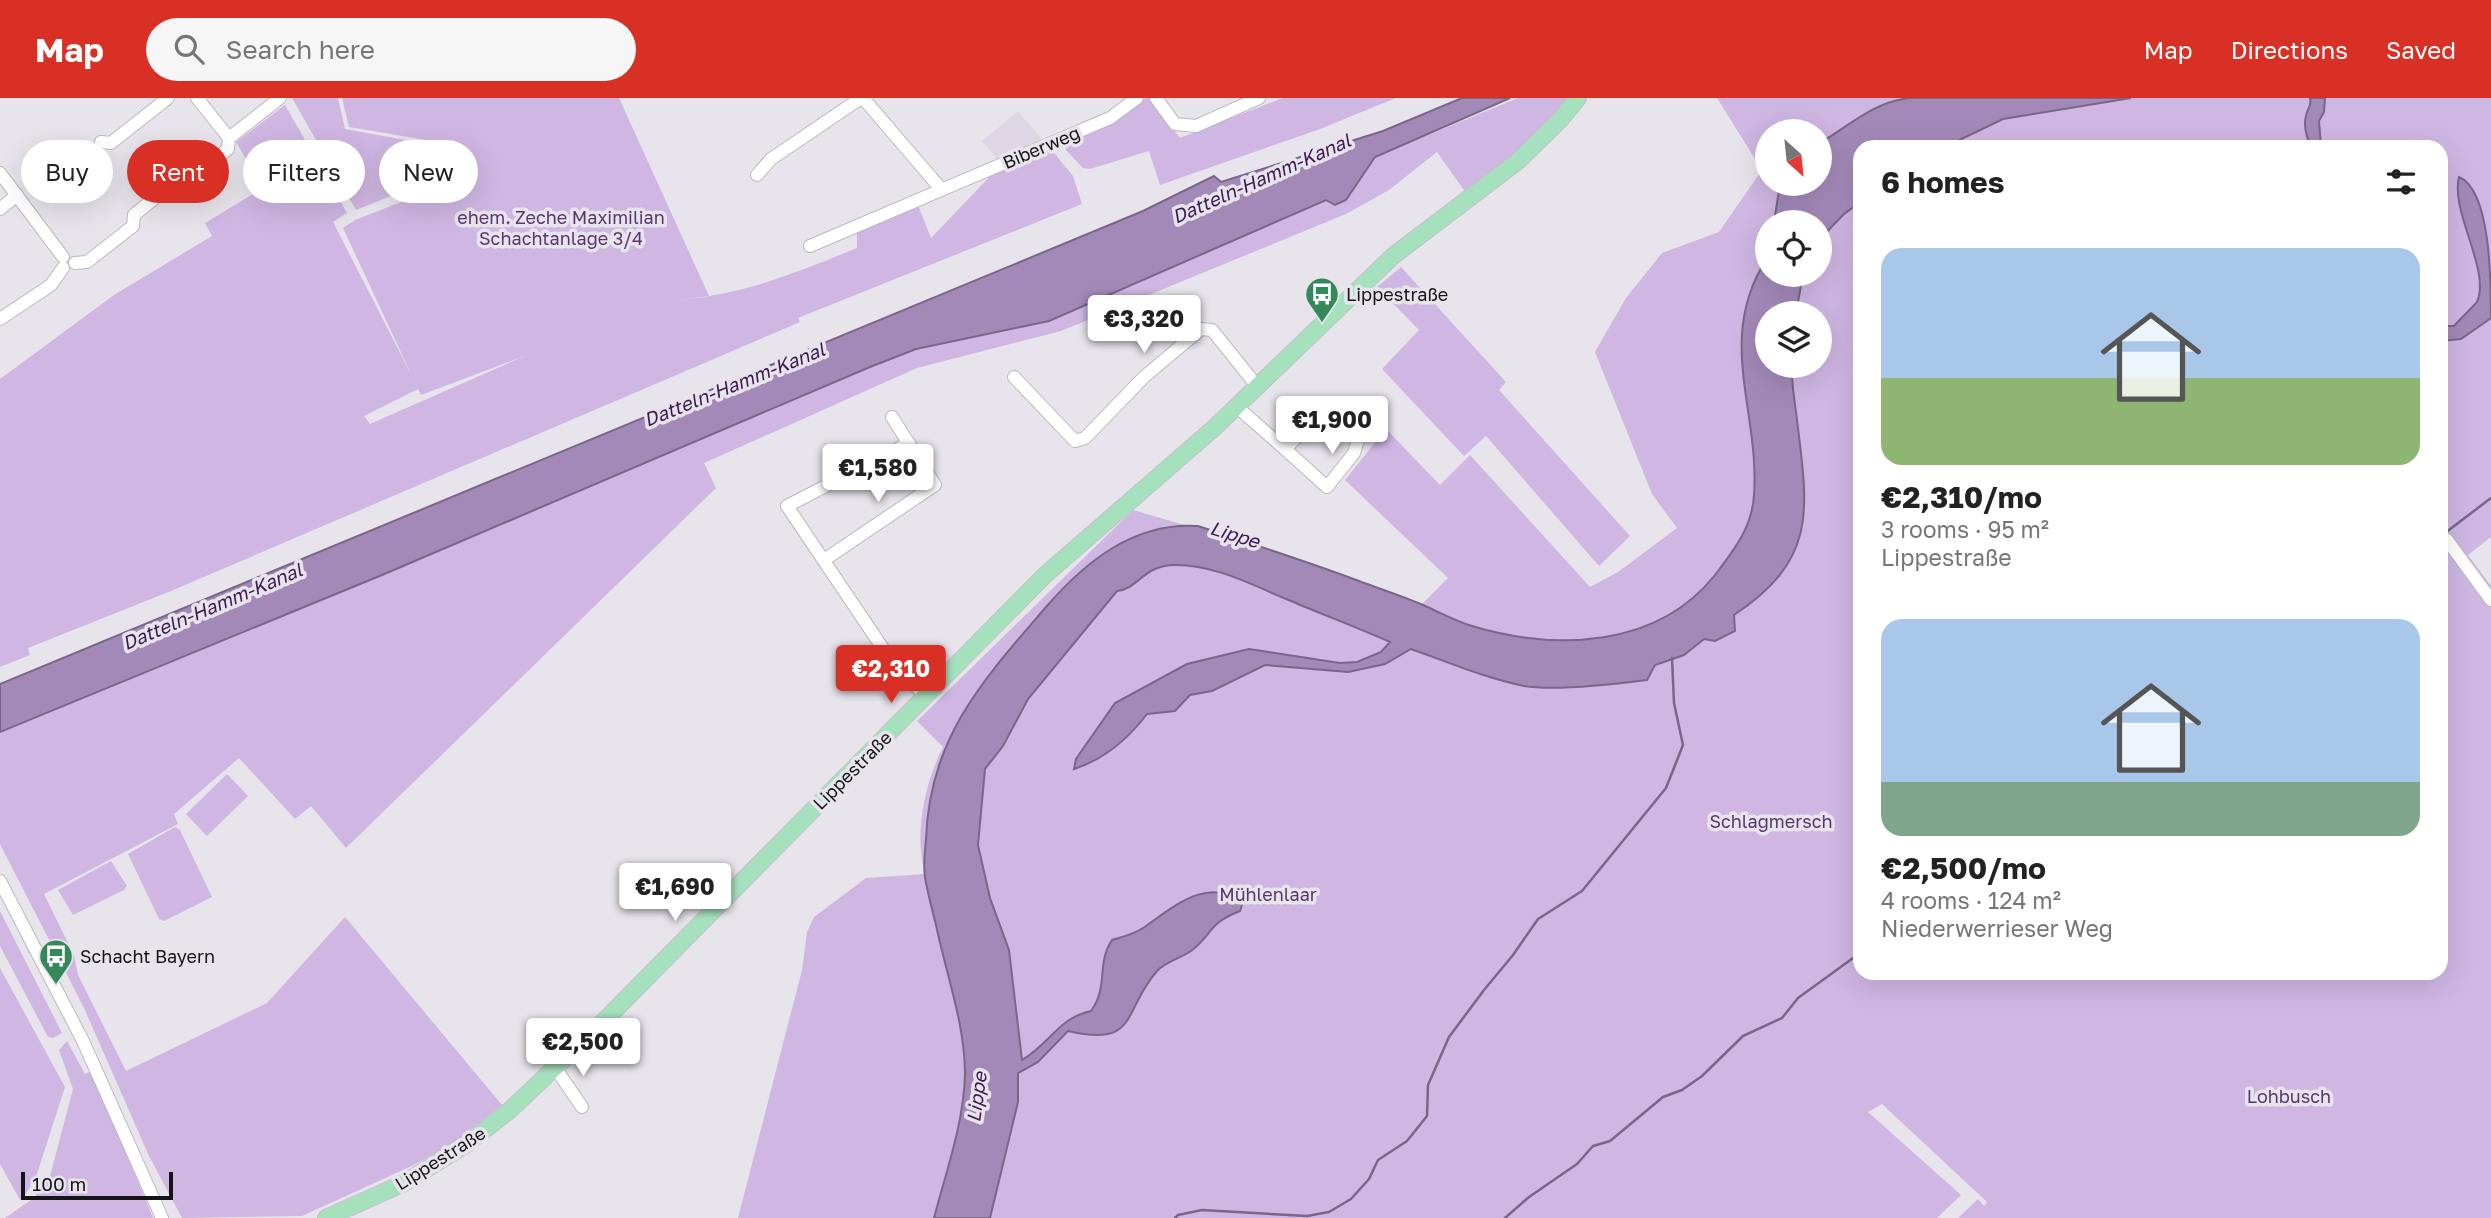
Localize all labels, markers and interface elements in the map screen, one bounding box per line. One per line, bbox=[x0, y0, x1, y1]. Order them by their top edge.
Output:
search box bbox=[146, 18, 636, 81]
text: Map bbox=[35, 30, 104, 69]
icon: search bbox=[170, 30, 208, 68]
text: Search here bbox=[226, 34, 375, 65]
text: Map bbox=[2144, 35, 2193, 64]
text: Directions bbox=[2231, 35, 2348, 64]
text: Saved bbox=[2386, 35, 2456, 64]
north arrow bbox=[1755, 119, 1832, 196]
map controls bbox=[1755, 119, 1832, 378]
street label: Biberweg bbox=[999, 121, 1083, 173]
water label: Datteln-Hamm-Kanal bbox=[1168, 128, 1355, 228]
chip: Buy bbox=[21, 140, 113, 203]
chip: Rent bbox=[127, 140, 229, 203]
chip: Filters bbox=[243, 140, 365, 203]
chip: New bbox=[379, 140, 478, 203]
icon: filters bbox=[2382, 163, 2420, 201]
text: 6 homes bbox=[1881, 164, 2004, 200]
park label: ehem. Zeche Maximilian Schachtanlage 3/4 bbox=[457, 206, 665, 249]
button: locate bbox=[1755, 210, 1832, 287]
bus stop icon: Lippestraße bbox=[1303, 275, 1341, 324]
place label: Lippestraße bbox=[1346, 283, 1448, 305]
icon: home bbox=[2088, 294, 2214, 420]
pin: €3,320 bbox=[1087, 296, 1201, 355]
button: layers bbox=[1755, 301, 1832, 378]
text: €3,320 bbox=[1104, 304, 1184, 332]
water label: Datteln-Hamm-Kanal bbox=[640, 337, 829, 431]
pin: €1,900 bbox=[1275, 396, 1389, 456]
text: €1,900 bbox=[1292, 405, 1372, 433]
pin: €1,580 bbox=[821, 444, 935, 504]
text: €1,580 bbox=[838, 453, 918, 481]
text: €2,310/mo bbox=[1881, 479, 2042, 515]
text: 3 rooms · 95 m² bbox=[1881, 515, 2049, 543]
water label: Lippe bbox=[1208, 516, 1264, 553]
text: Lippestraße bbox=[1881, 543, 2012, 571]
water label: Datteln-Hamm-Kanal bbox=[119, 557, 306, 654]
pin: €2,310 bbox=[834, 646, 948, 705]
text: €2,310 bbox=[852, 654, 930, 682]
icon: home bbox=[2088, 665, 2214, 791]
street label: Lippestraße bbox=[808, 726, 896, 814]
park label: Schlagmersch bbox=[1709, 810, 1833, 832]
text: €2,500/mo bbox=[1881, 850, 2046, 886]
pin: €1,690 bbox=[618, 864, 732, 923]
text: €1,690 bbox=[635, 872, 715, 900]
park label: Mühlenlaar bbox=[1219, 883, 1317, 905]
text: 4 rooms · 124 m² bbox=[1881, 886, 2061, 914]
text: Niederwerrieser Weg bbox=[1881, 914, 2113, 942]
bus stop icon: Schacht Bayern bbox=[37, 937, 75, 986]
place label: Schacht Bayern bbox=[80, 945, 215, 967]
pin: €2,500 bbox=[526, 1018, 640, 1078]
text: €2,500 bbox=[542, 1027, 624, 1055]
water label: Lippe bbox=[961, 1069, 991, 1124]
park label: Lohbusch bbox=[2247, 1085, 2331, 1107]
street label: Lippestraße bbox=[391, 1122, 489, 1194]
scale bar bbox=[21, 1169, 173, 1201]
text: 100 m bbox=[32, 1172, 86, 1195]

